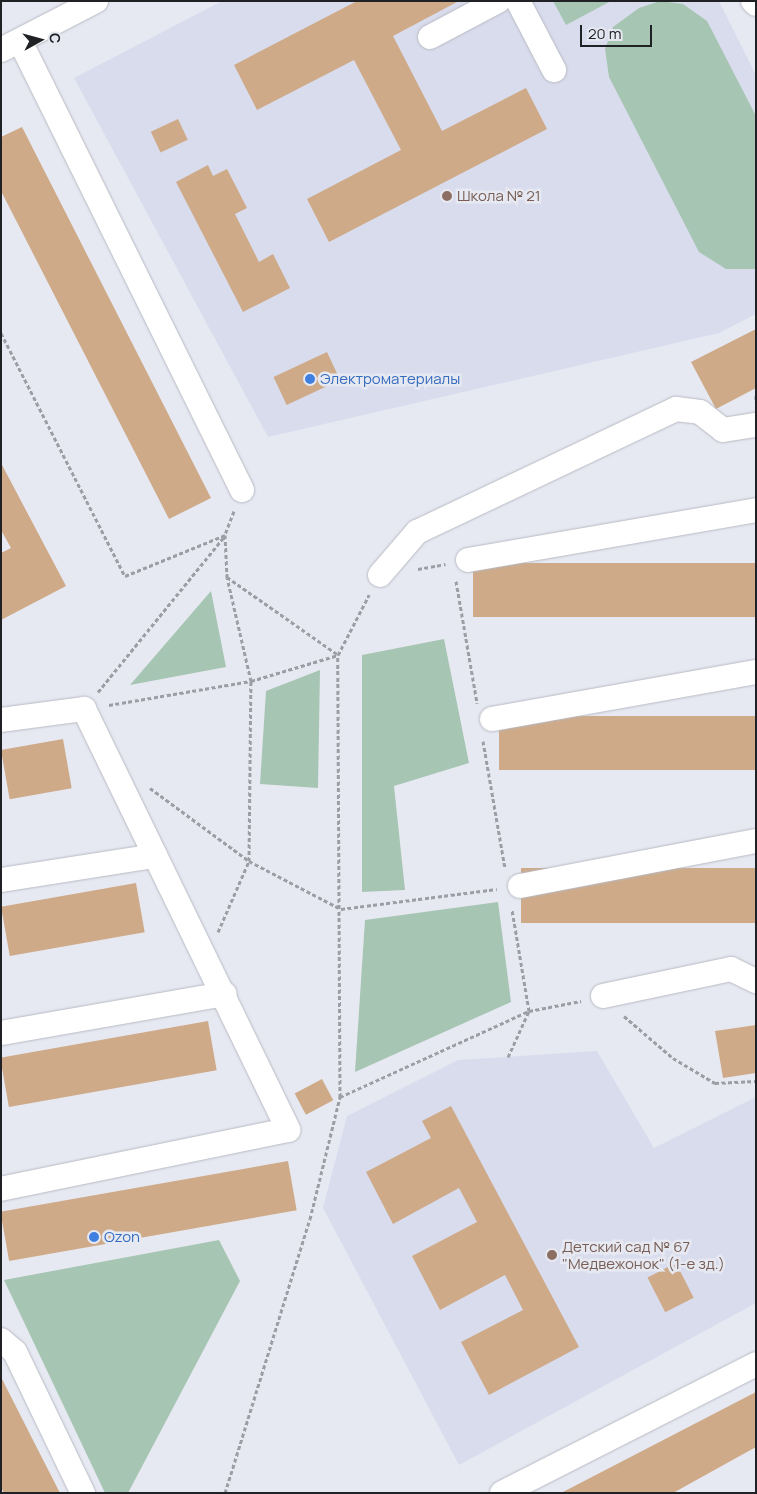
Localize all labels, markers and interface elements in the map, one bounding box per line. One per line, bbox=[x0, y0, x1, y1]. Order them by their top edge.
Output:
north arrow bbox=[15, 15, 65, 65]
scale bar bbox=[582, 15, 654, 47]
text: 20 m bbox=[588, 23, 621, 44]
text: С bbox=[45, 32, 65, 44]
place label: Школа № 21 bbox=[457, 187, 541, 205]
marker: Школа № 21 bbox=[441, 190, 453, 202]
place label: Электроматериалы bbox=[320, 370, 460, 388]
marker: Электроматериалы bbox=[304, 373, 316, 385]
place label: Ozon bbox=[104, 1228, 140, 1246]
marker: Ozon bbox=[88, 1231, 100, 1243]
place label: Детский сад № 67 "Медвежонок" (1-е зд.) bbox=[562, 1237, 725, 1272]
marker: Детский сад № 67 "Медвежонок" (1-е зд.) bbox=[546, 1249, 558, 1261]

